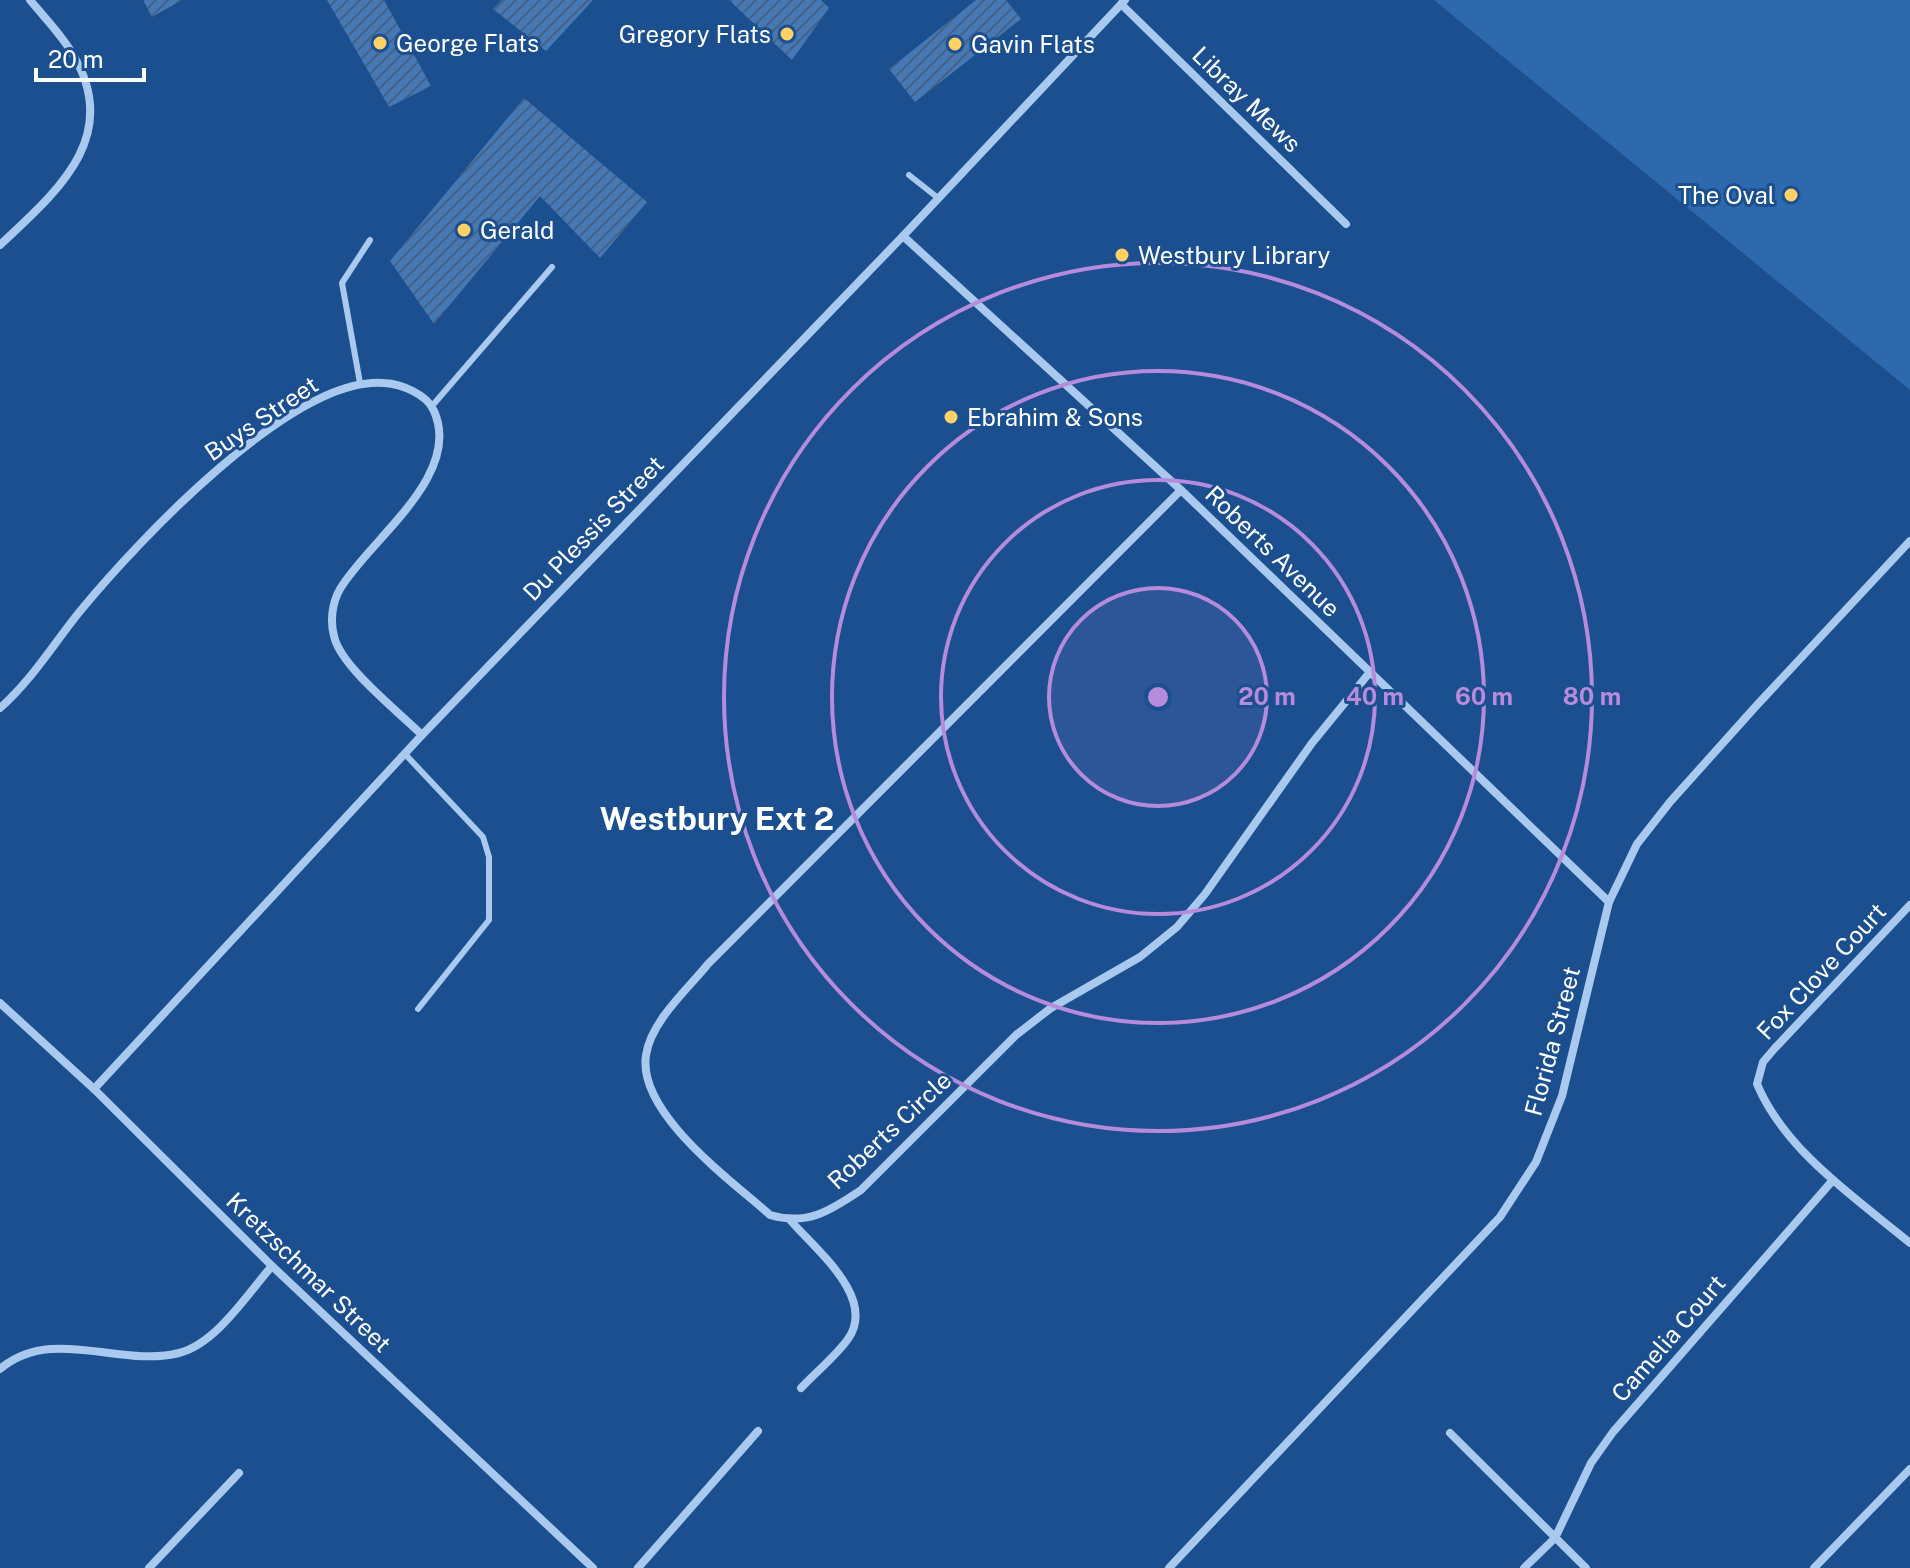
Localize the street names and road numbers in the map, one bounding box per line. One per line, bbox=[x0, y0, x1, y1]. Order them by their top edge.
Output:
street label: Libray Mews bbox=[1187, 40, 1307, 158]
street label: Buys Street bbox=[199, 370, 323, 466]
street label: Du Plessis Street bbox=[517, 450, 669, 606]
street label: Roberts Avenue bbox=[1200, 480, 1346, 622]
street label: Fox Clove Court bbox=[1751, 897, 1891, 1045]
street label: Florida Street bbox=[1519, 963, 1585, 1119]
street label: Roberts Circle bbox=[821, 1066, 957, 1194]
street label: Kretzschmar Street bbox=[221, 1186, 397, 1358]
street label: Camelia Court bbox=[1605, 1269, 1731, 1407]

